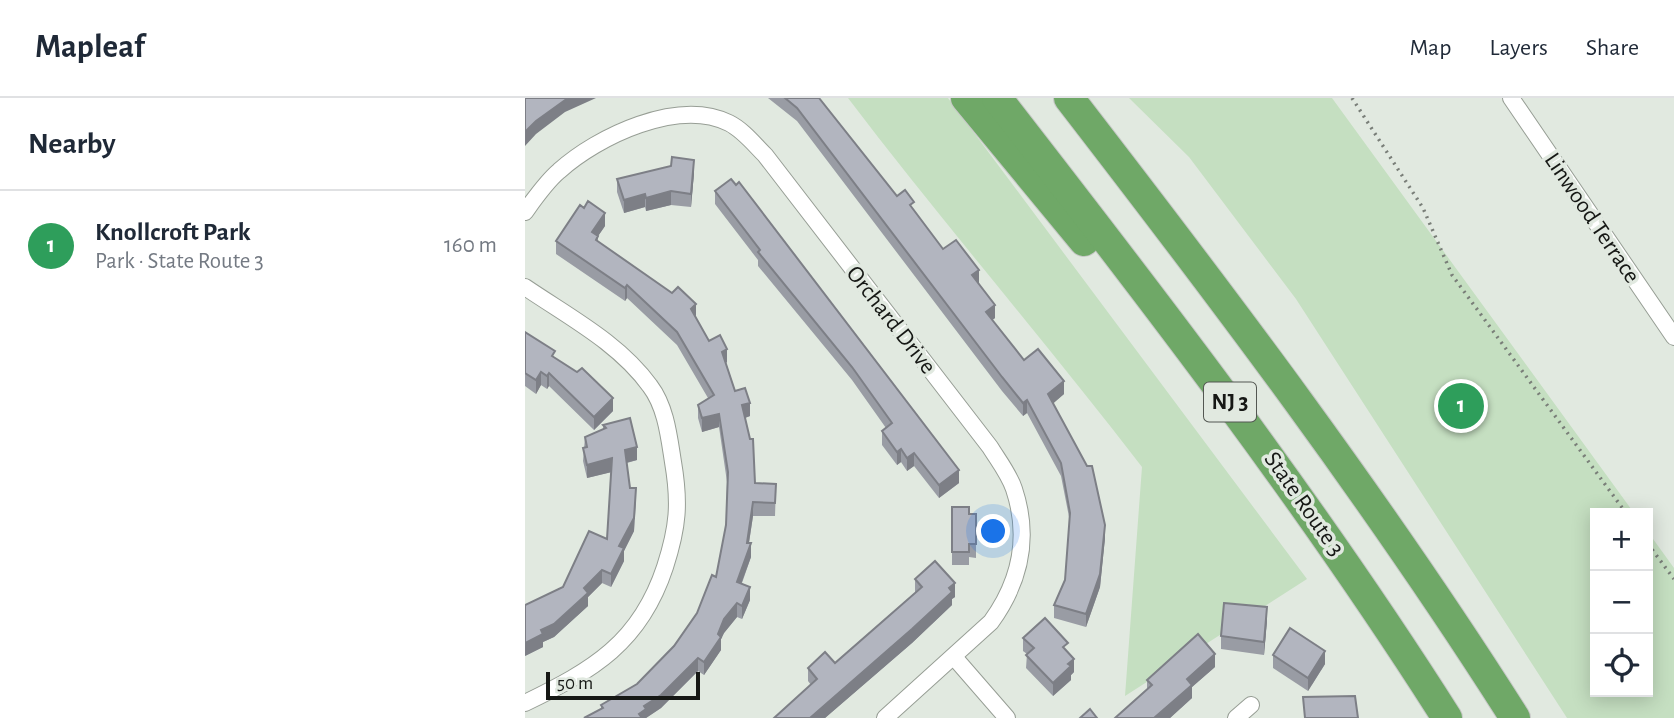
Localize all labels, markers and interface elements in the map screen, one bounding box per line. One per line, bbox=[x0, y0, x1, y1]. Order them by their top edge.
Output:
text: Mapleaf bbox=[35, 31, 145, 64]
text: Map bbox=[1409, 36, 1451, 60]
text: Layers bbox=[1489, 36, 1548, 60]
text: Share bbox=[1586, 36, 1639, 60]
text: Nearby bbox=[28, 129, 116, 159]
street label: Linwood Terrace bbox=[1540, 149, 1644, 287]
text: Knollcroft Park bbox=[95, 219, 251, 245]
text: 1 bbox=[47, 234, 55, 257]
text: 160 m bbox=[444, 234, 497, 257]
text: Park · State Route 3 bbox=[95, 250, 264, 273]
street label: Orchard Drive bbox=[842, 262, 940, 378]
pin: 1 bbox=[1438, 380, 1484, 432]
road number: NJ 3 bbox=[1204, 382, 1256, 422]
street label: State Route 3 bbox=[1259, 448, 1349, 560]
map controls bbox=[1590, 508, 1653, 697]
button: + bbox=[1590, 508, 1653, 571]
your location bbox=[976, 514, 1010, 548]
button: − bbox=[1590, 571, 1653, 634]
button: locate bbox=[1590, 634, 1653, 697]
scale bar bbox=[546, 669, 700, 701]
text: 50 m bbox=[557, 674, 593, 693]

